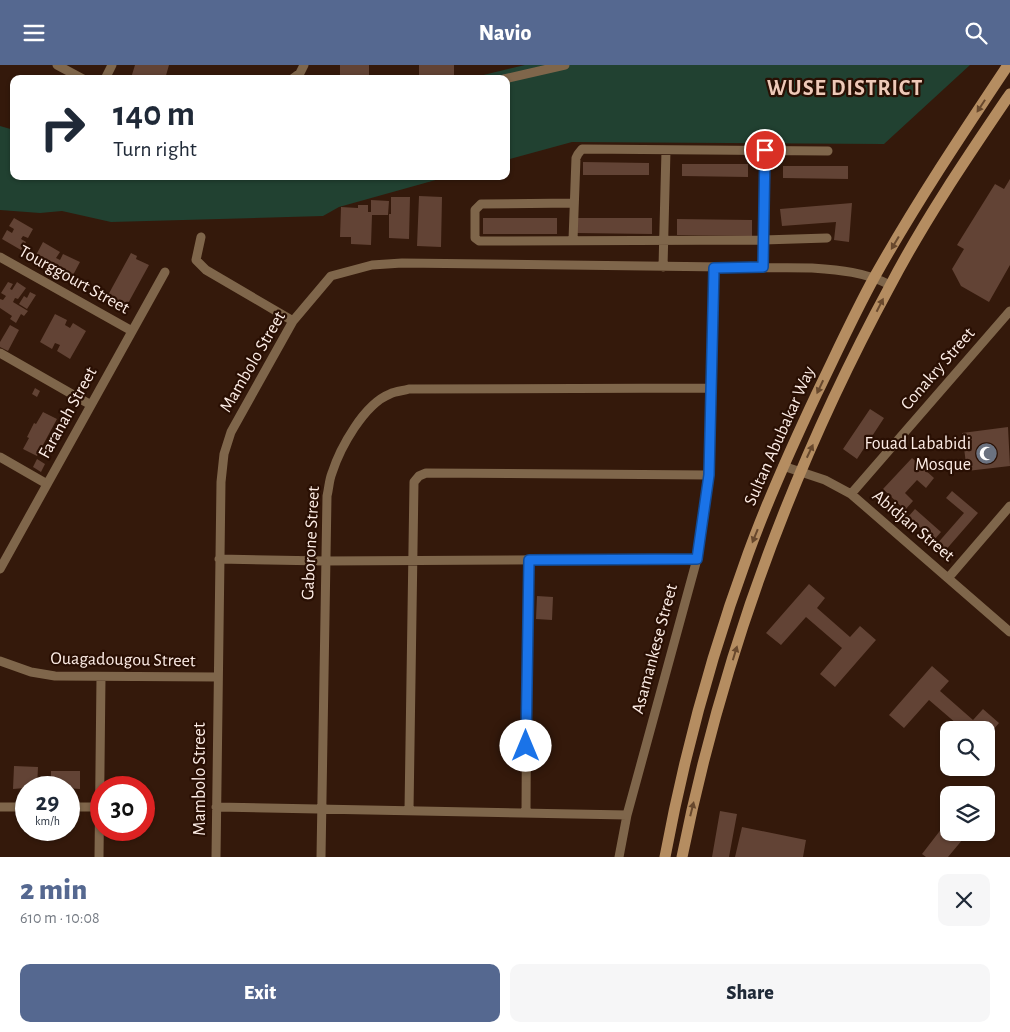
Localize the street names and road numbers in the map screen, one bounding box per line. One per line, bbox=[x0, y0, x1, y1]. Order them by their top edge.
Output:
street label: Tourggourt Street bbox=[16, 242, 133, 318]
street label: Mambolo Street bbox=[217, 308, 289, 416]
street label: Conakry Street bbox=[898, 324, 979, 414]
street label: Sultan Abubakar Way bbox=[741, 363, 819, 508]
street label: Faranah Street bbox=[36, 364, 101, 462]
street label: Gaborone Street bbox=[299, 485, 323, 601]
street label: Abidjan Street bbox=[869, 487, 958, 565]
street label: Asamankese Street bbox=[629, 582, 681, 716]
street label: Ouagadougou Street bbox=[50, 650, 196, 670]
street label: Mambolo Street bbox=[191, 722, 209, 836]

